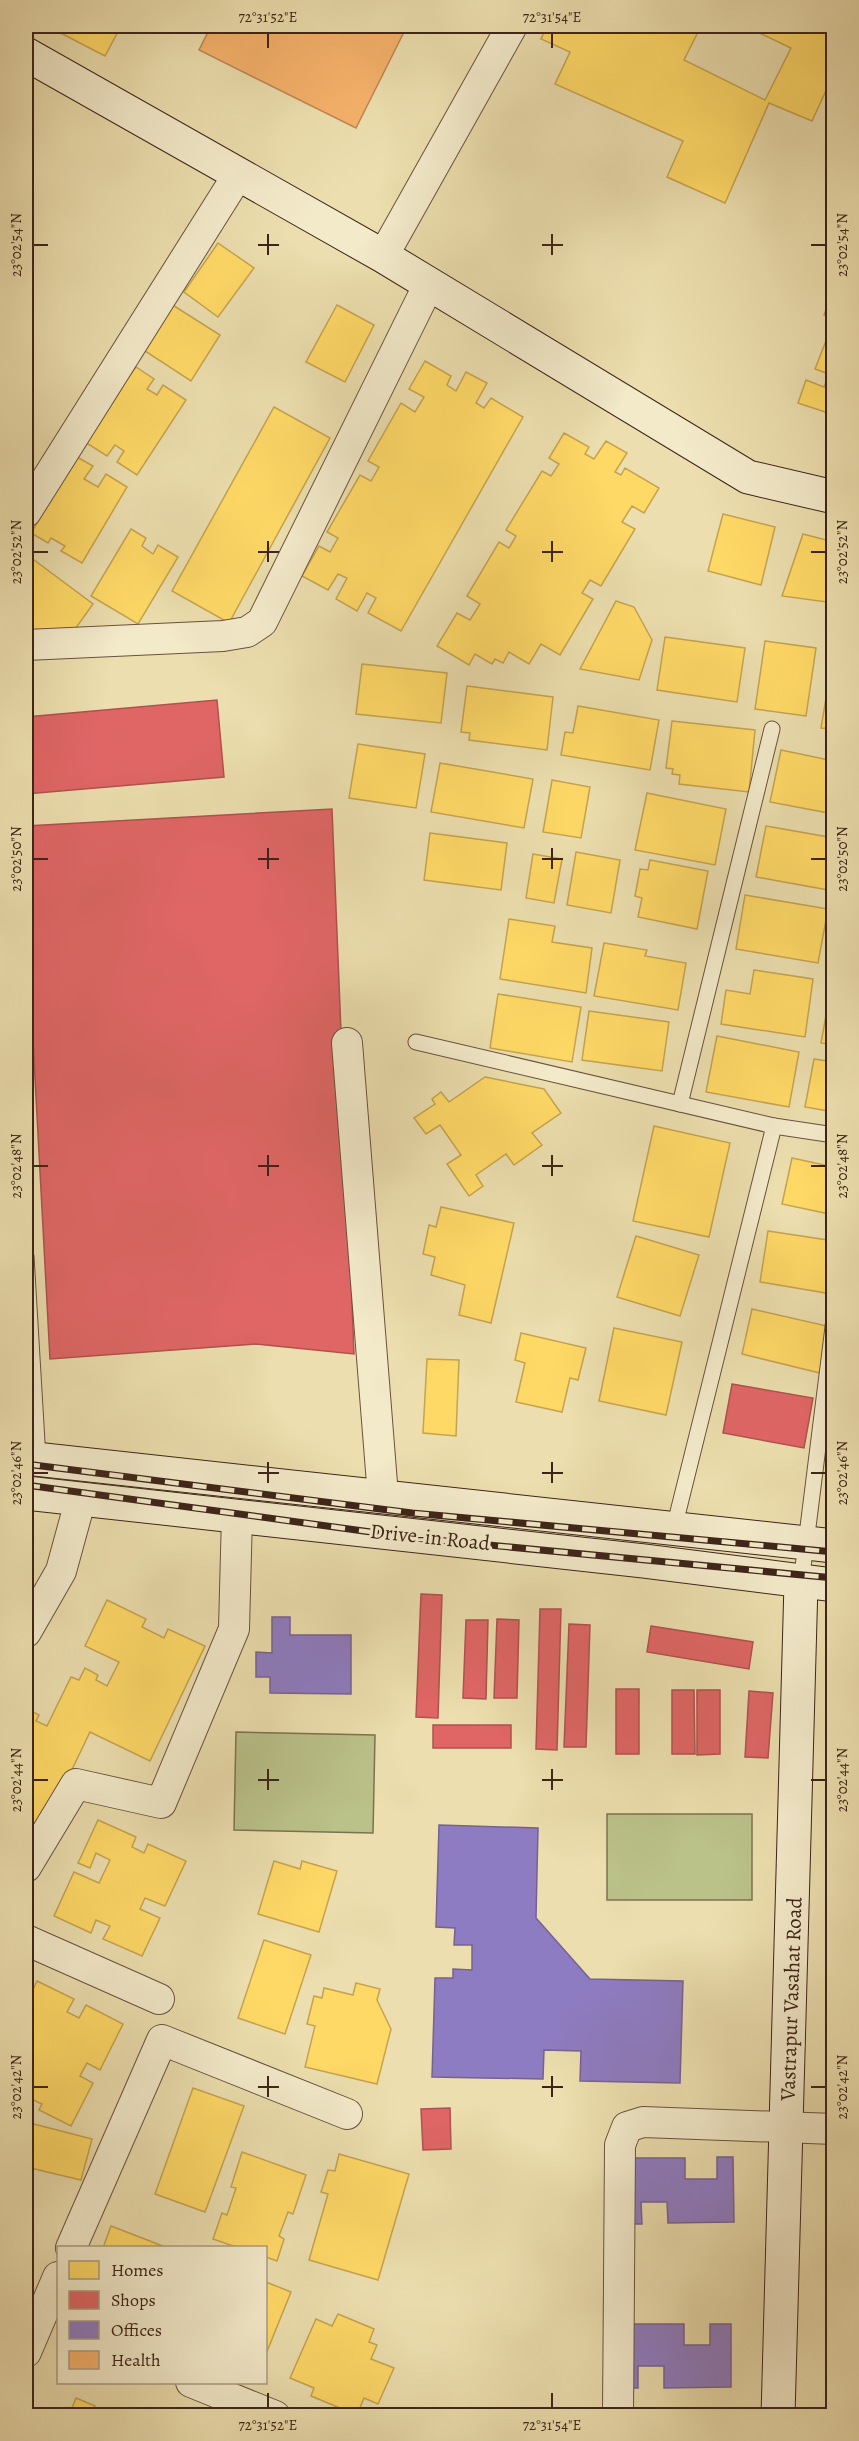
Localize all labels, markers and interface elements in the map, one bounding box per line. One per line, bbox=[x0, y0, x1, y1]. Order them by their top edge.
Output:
text: 72°31'52"E bbox=[239, 7, 297, 27]
text: 72°31'54"E bbox=[523, 7, 581, 27]
text: 23°02'54"N bbox=[6, 213, 26, 277]
text: 23°02'54"N bbox=[832, 213, 852, 277]
text: 23°02'52"N bbox=[6, 520, 26, 584]
text: 23°02'52"N bbox=[832, 520, 852, 584]
text: 23°02'50"N bbox=[6, 826, 26, 892]
text: 23°02'50"N bbox=[832, 826, 852, 892]
text: 23°02'48"N bbox=[6, 1133, 26, 1198]
text: 23°02'48"N bbox=[832, 1133, 852, 1198]
text: 23°02'46"N bbox=[6, 1440, 26, 1505]
text: 23°02'46"N bbox=[832, 1440, 852, 1505]
street label: Drive-in Road bbox=[369, 1517, 492, 1557]
text: 23°02'44"N bbox=[6, 1748, 26, 1812]
text: 23°02'44"N bbox=[832, 1748, 852, 1812]
street label: Vastrapur Vasahat Road bbox=[773, 1896, 809, 2102]
text: 23°02'42"N bbox=[6, 2054, 26, 2119]
text: 23°02'42"N bbox=[832, 2054, 852, 2119]
legend bbox=[57, 2246, 267, 2384]
text: Homes bbox=[111, 2258, 163, 2282]
text: Shops bbox=[111, 2288, 156, 2312]
text: Offices bbox=[111, 2318, 162, 2342]
text: Health bbox=[111, 2348, 161, 2372]
text: 72°31'52"E bbox=[239, 2415, 297, 2435]
text: 72°31'54"E bbox=[523, 2415, 581, 2435]

